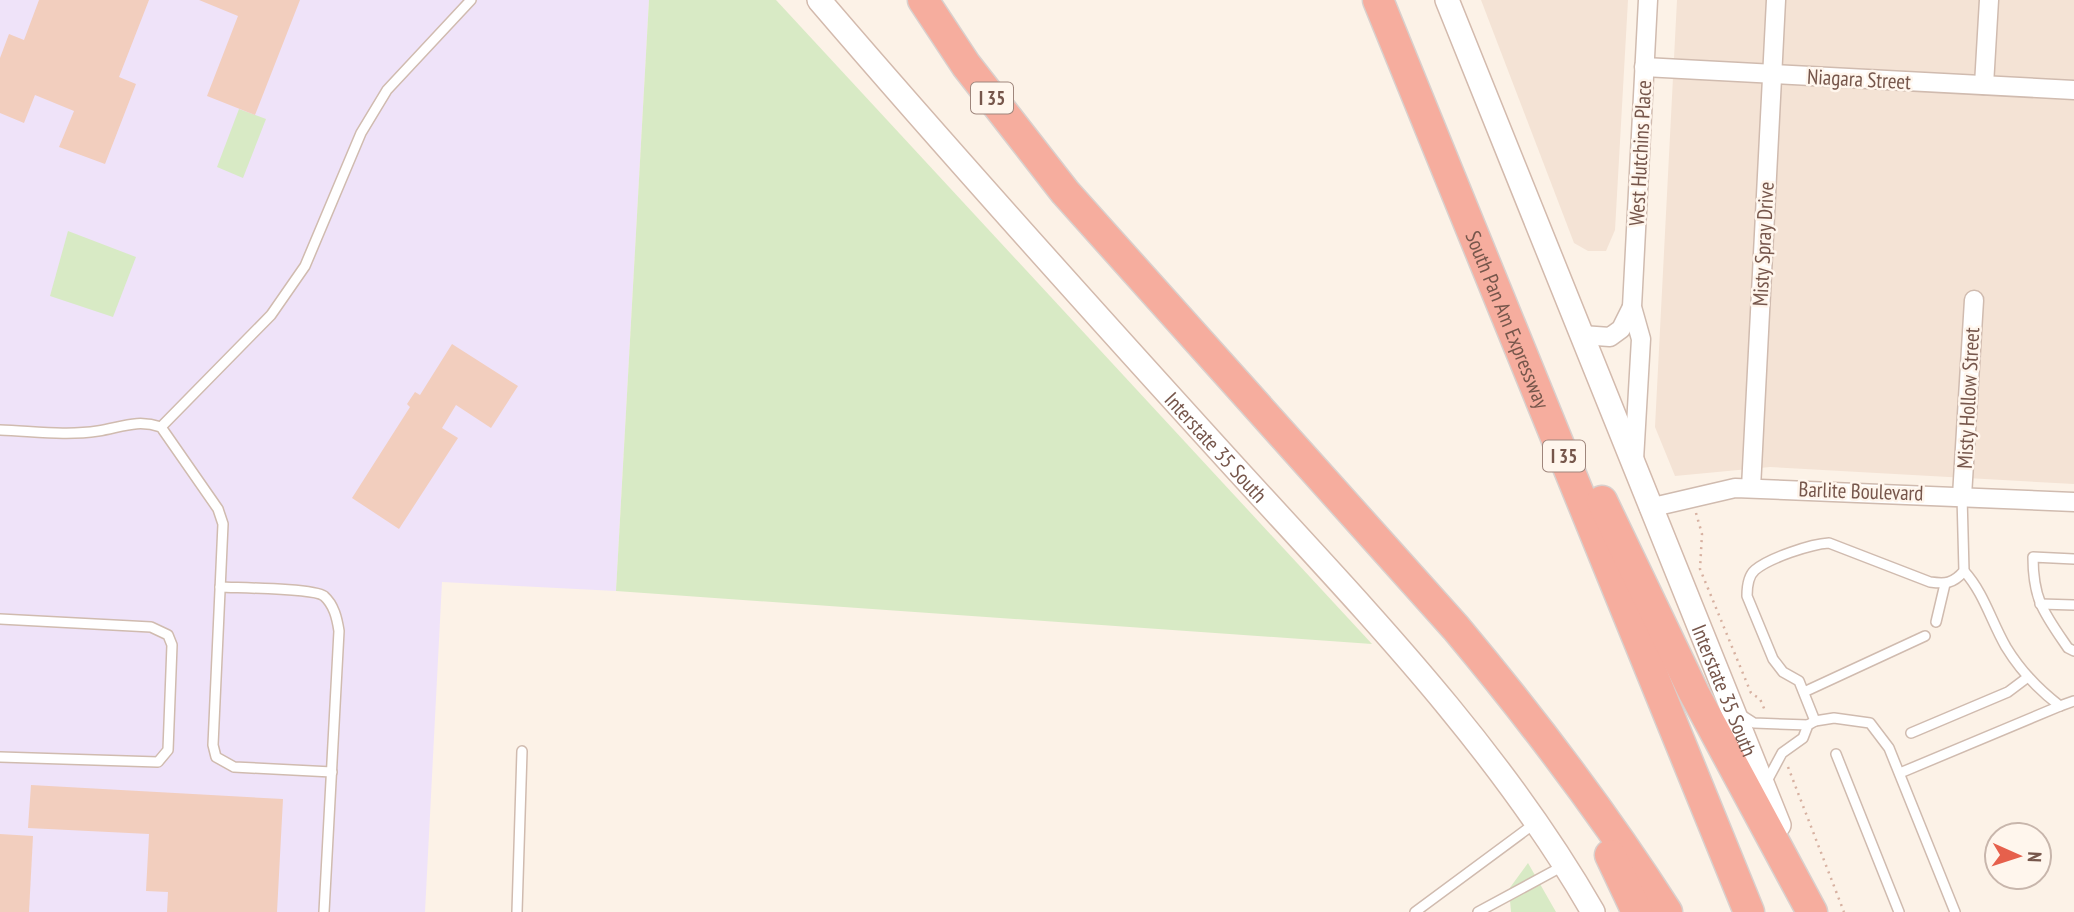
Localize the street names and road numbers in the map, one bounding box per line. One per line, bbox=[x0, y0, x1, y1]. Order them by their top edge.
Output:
street label: Niagara Street bbox=[1806, 63, 1912, 95]
street label: West Hutchins Place bbox=[1623, 79, 1657, 227]
road number: I 35 bbox=[971, 82, 1013, 114]
street label: Misty Spray Drive bbox=[1746, 181, 1780, 307]
street label: South Pan Am Expressway bbox=[1460, 227, 1556, 412]
street label: Misty Hollow Street bbox=[1951, 327, 1985, 469]
street label: Interstate 35 South bbox=[1159, 386, 1273, 508]
road number: I 35 bbox=[1543, 440, 1585, 471]
street label: Barlite Boulevard bbox=[1798, 475, 1924, 507]
street label: Interstate 35 South bbox=[1686, 620, 1763, 760]

